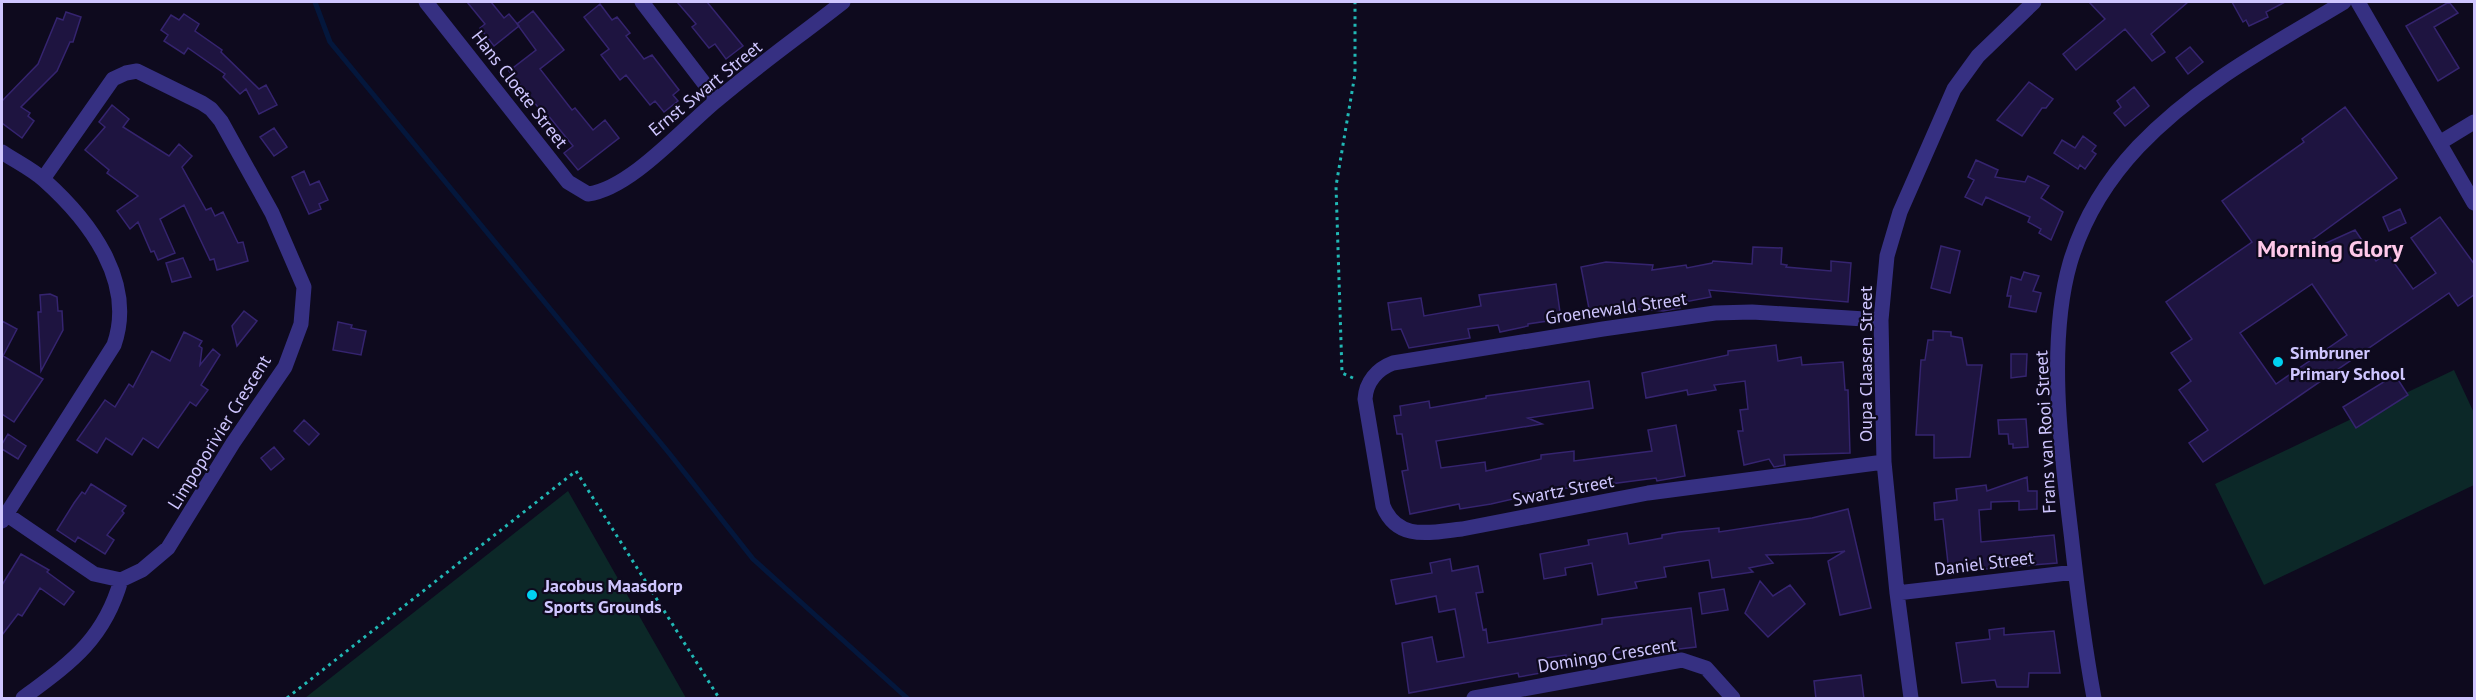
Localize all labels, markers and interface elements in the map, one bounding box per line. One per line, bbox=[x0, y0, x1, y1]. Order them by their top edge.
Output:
street label: Hans Cloete Street bbox=[467, 25, 573, 153]
street label: Ernst Swart Street bbox=[644, 35, 766, 141]
district label: Morning Glory bbox=[2257, 233, 2404, 264]
street label: Oupa Claasen Street bbox=[1854, 286, 1877, 442]
street label: Groenewald Street bbox=[1544, 287, 1688, 329]
place label: Simbruner Primary School bbox=[2290, 341, 2406, 385]
street label: Frans van Rooi Street bbox=[2029, 350, 2061, 514]
street label: Limpoporivier Crescent bbox=[162, 351, 276, 513]
marker: Simbruner Primary School bbox=[2271, 355, 2285, 369]
street label: Swartz Street bbox=[1510, 469, 1616, 511]
street label: Daniel Street bbox=[1933, 545, 2035, 581]
place label: Jacobus Maasdorp Sports Grounds bbox=[543, 574, 683, 618]
marker: Jacobus Maasdorp Sports Grounds bbox=[525, 588, 539, 602]
street label: Domingo Crescent bbox=[1536, 633, 1678, 677]

